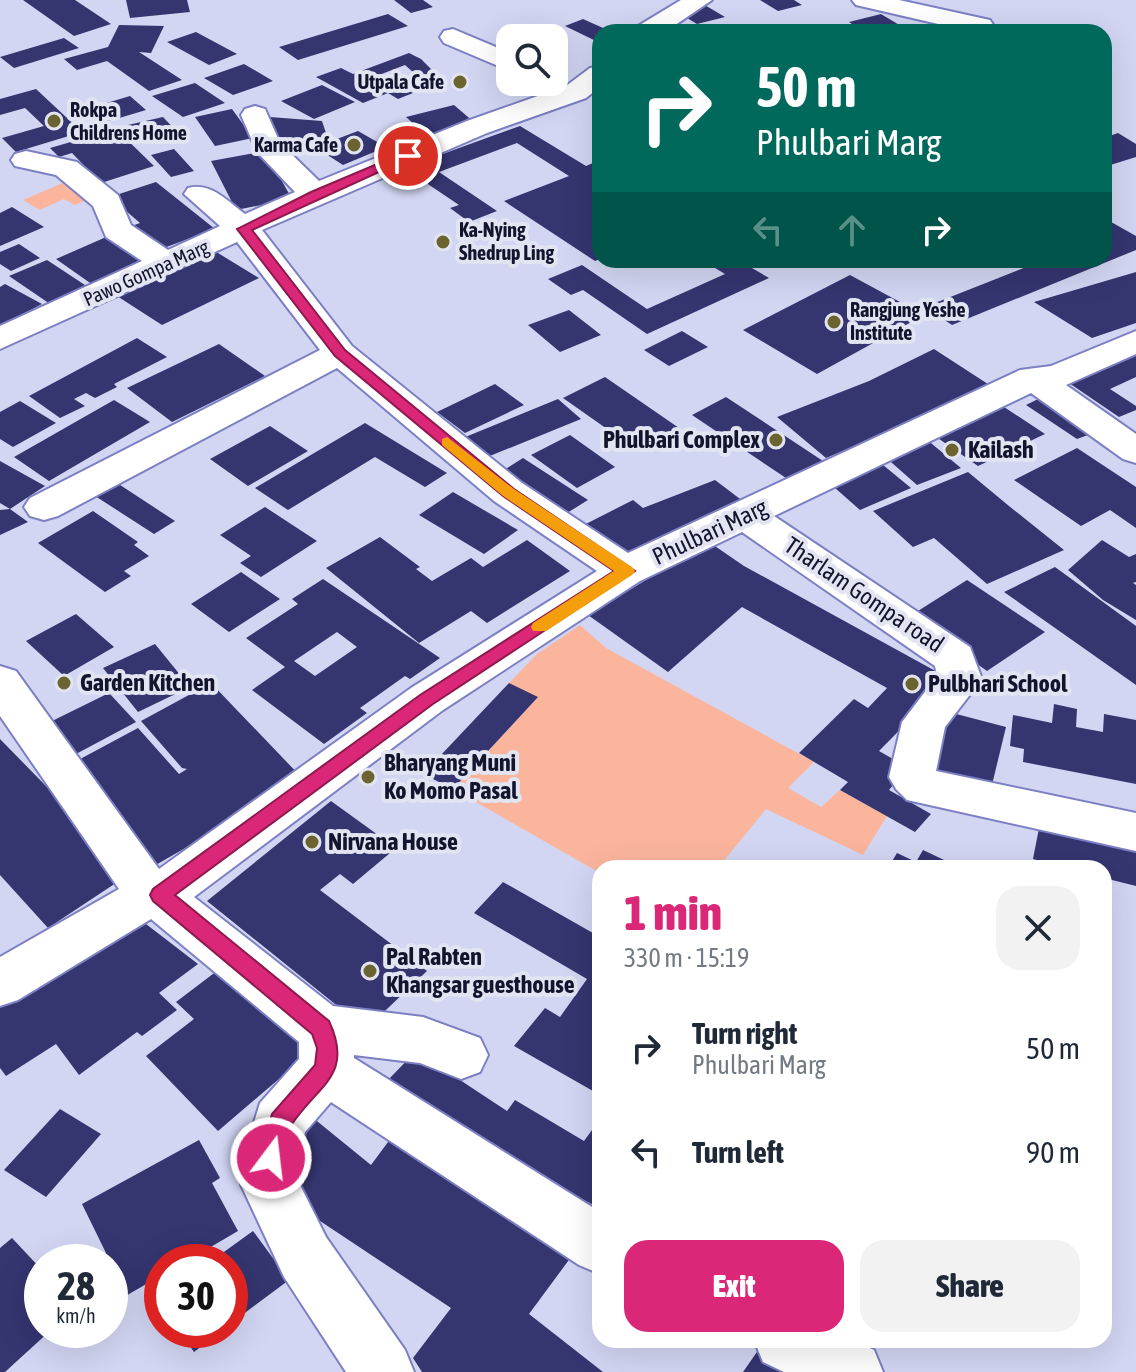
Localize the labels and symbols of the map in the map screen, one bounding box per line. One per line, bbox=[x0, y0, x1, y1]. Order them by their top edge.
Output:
place label: Utpala Cafe bbox=[357, 70, 444, 93]
marker: Utpala Cafe bbox=[451, 73, 469, 91]
place label: Rokpa Childrens Home bbox=[70, 98, 187, 144]
marker: Rokpa Childrens Home bbox=[45, 112, 63, 130]
pin bbox=[374, 122, 442, 190]
place label: Karma Cafe bbox=[254, 133, 338, 156]
marker: Karma Cafe bbox=[345, 136, 363, 154]
place label: Ka-Nying Shedrup Ling bbox=[459, 218, 554, 264]
marker: Ka-Nying Shedrup Ling bbox=[434, 233, 452, 251]
street label: Pawo Gompa Marg bbox=[79, 234, 213, 311]
place label: Rangjung Yeshe Institute bbox=[850, 298, 966, 344]
marker: Rangjung Yeshe Institute bbox=[825, 313, 843, 331]
place label: Phulbari Complex bbox=[603, 426, 760, 453]
marker: Phulbari Complex bbox=[767, 431, 785, 449]
place label: Kailash bbox=[968, 436, 1034, 463]
marker: Kailash bbox=[943, 441, 961, 459]
street label: Phulbari Marg bbox=[648, 493, 772, 570]
street label: Tharlam Gompa road bbox=[780, 531, 949, 658]
place label: Garden Kitchen bbox=[80, 669, 215, 696]
place label: Pulbhari School bbox=[928, 670, 1068, 697]
marker: Garden Kitchen bbox=[55, 674, 73, 692]
marker: Pulbhari School bbox=[903, 675, 921, 693]
place label: Bharyang Muni Ko Momo Pasal bbox=[384, 749, 518, 804]
marker: Bharyang Muni Ko Momo Pasal bbox=[359, 768, 377, 786]
place label: Nirvana House bbox=[328, 828, 458, 855]
marker: Nirvana House bbox=[303, 833, 321, 851]
place label: Pal Rabten Khangsar guesthouse bbox=[386, 943, 575, 998]
marker: Pal Rabten Khangsar guesthouse bbox=[361, 962, 379, 980]
position arrow bbox=[229, 1116, 313, 1200]
speed limit sign: 30 bbox=[144, 1244, 248, 1348]

